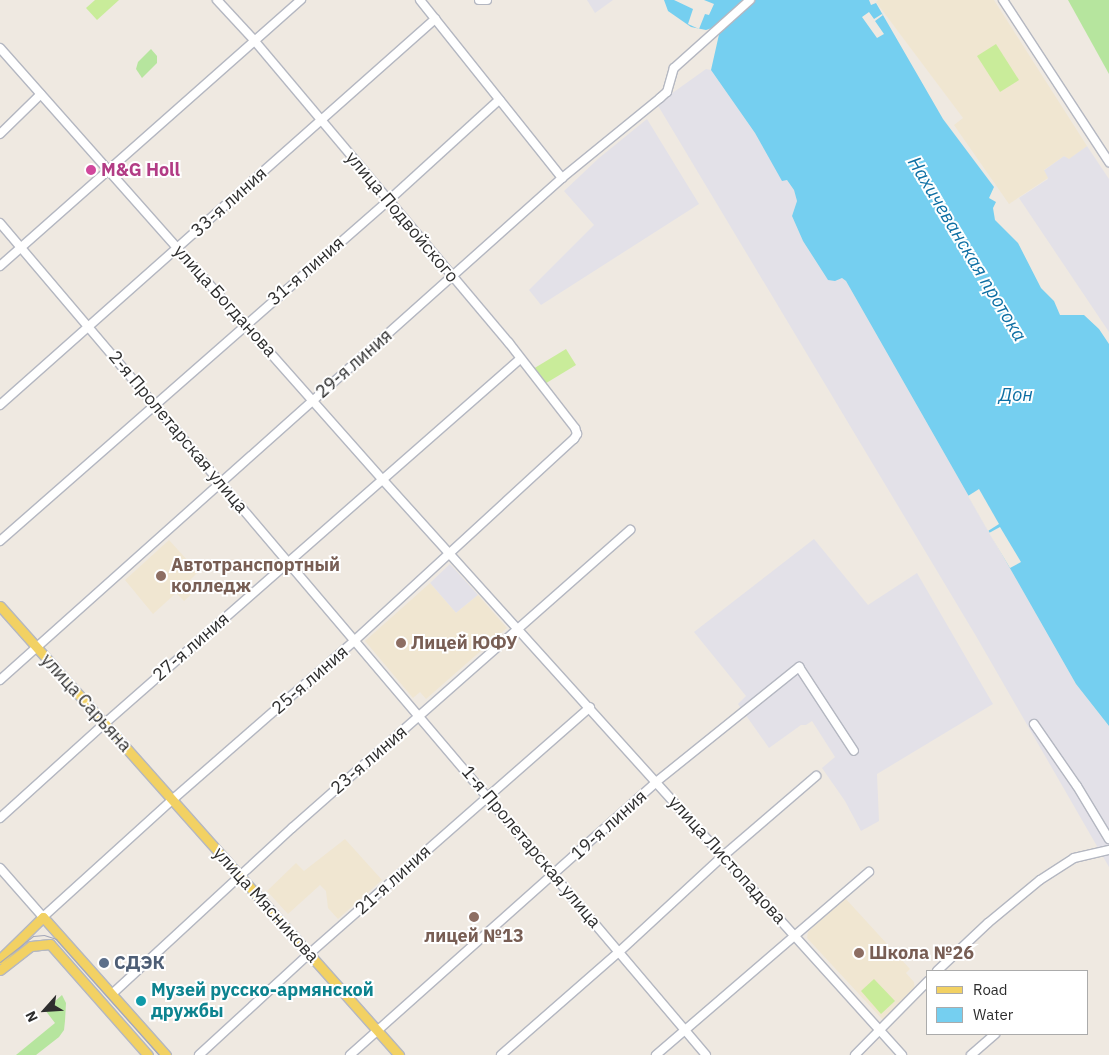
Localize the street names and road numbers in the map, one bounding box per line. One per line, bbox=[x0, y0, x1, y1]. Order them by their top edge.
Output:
street label: улица Подвойского bbox=[341, 147, 463, 287]
street label: 33-я линия bbox=[187, 162, 271, 242]
street label: 31-я линия bbox=[263, 232, 349, 310]
street label: улица Богданова bbox=[169, 240, 281, 362]
street label: 29-я линия bbox=[311, 325, 397, 403]
street label: 2-я Пролетарская улица bbox=[104, 347, 252, 517]
street label: 27-я линия bbox=[148, 608, 234, 686]
street label: 25-я линия bbox=[267, 641, 353, 719]
street label: улица Сарьяна bbox=[36, 650, 136, 756]
street label: 23-я линия bbox=[326, 721, 412, 799]
street label: 1-я Пролетарская улица bbox=[457, 762, 605, 932]
street label: 19-я линия bbox=[567, 785, 651, 865]
street label: улица Листопадова bbox=[664, 791, 790, 929]
street label: 21-я линия bbox=[351, 840, 435, 920]
street label: улица Мясникова bbox=[209, 843, 323, 967]

